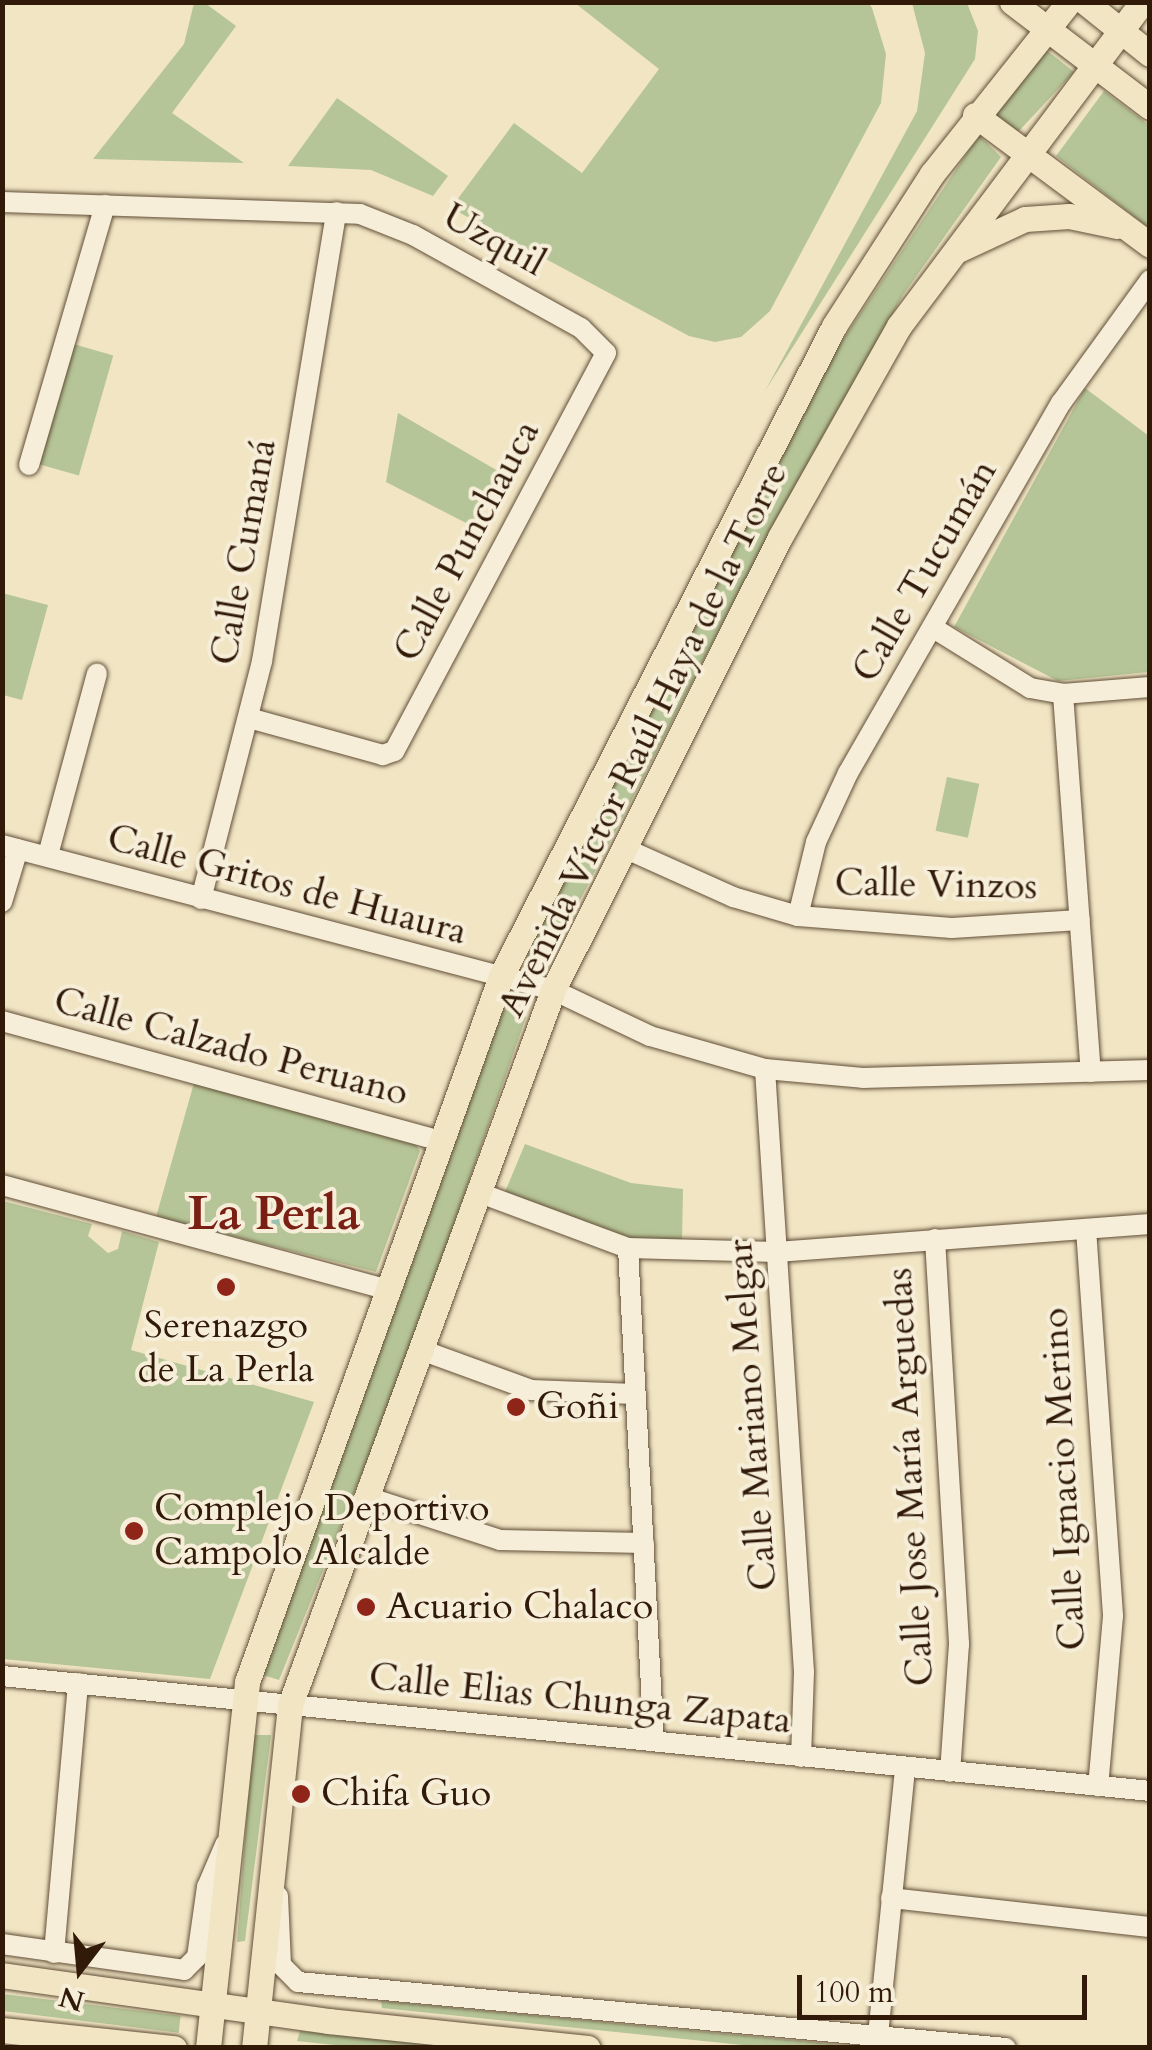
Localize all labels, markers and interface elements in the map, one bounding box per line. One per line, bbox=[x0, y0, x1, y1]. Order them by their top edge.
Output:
street label: Uzquil bbox=[435, 194, 553, 286]
street label: Calle Punchauca bbox=[384, 413, 550, 669]
street label: Calle Cumaná bbox=[202, 435, 286, 669]
street label: Calle Tucumán bbox=[843, 452, 1007, 690]
street label: Avenida Víctor Raúl Haya de la Torre bbox=[489, 455, 797, 1025]
street label: Calle Gritos de Huaura bbox=[102, 815, 472, 955]
street label: Calle Vinzos bbox=[834, 860, 1038, 910]
street label: Calle Calzado Peruano bbox=[49, 978, 413, 1116]
district label: La Perla bbox=[187, 1185, 361, 1243]
street label: Calle Mariano Melgar bbox=[717, 1238, 787, 1592]
street label: Calle Jose María Arguedas bbox=[876, 1267, 944, 1687]
marker: Serenazgo de La Perla bbox=[215, 1276, 237, 1298]
place label: Serenazgo de La Perla bbox=[138, 1303, 314, 1392]
street label: Calle Ignacio Merino bbox=[1032, 1307, 1096, 1651]
place label: Goñi bbox=[536, 1384, 619, 1430]
marker: Goñi bbox=[505, 1396, 527, 1418]
place label: Complejo Deportivo Campolo Alcalde bbox=[154, 1486, 490, 1576]
marker: Complejo Deportivo Campolo Alcalde bbox=[123, 1520, 145, 1542]
place label: Acuario Chalaco bbox=[386, 1584, 653, 1630]
marker: Acuario Chalaco bbox=[355, 1596, 377, 1618]
street label: Calle Elias Chunga Zapata bbox=[367, 1654, 793, 1744]
place label: Chifa Guo bbox=[321, 1771, 491, 1817]
marker: Chifa Guo bbox=[290, 1783, 312, 1805]
north arrow bbox=[30, 1920, 130, 2020]
scale bar bbox=[802, 1955, 1092, 2017]
text: 100 m bbox=[814, 1972, 894, 2013]
text: N bbox=[55, 1977, 89, 2020]

